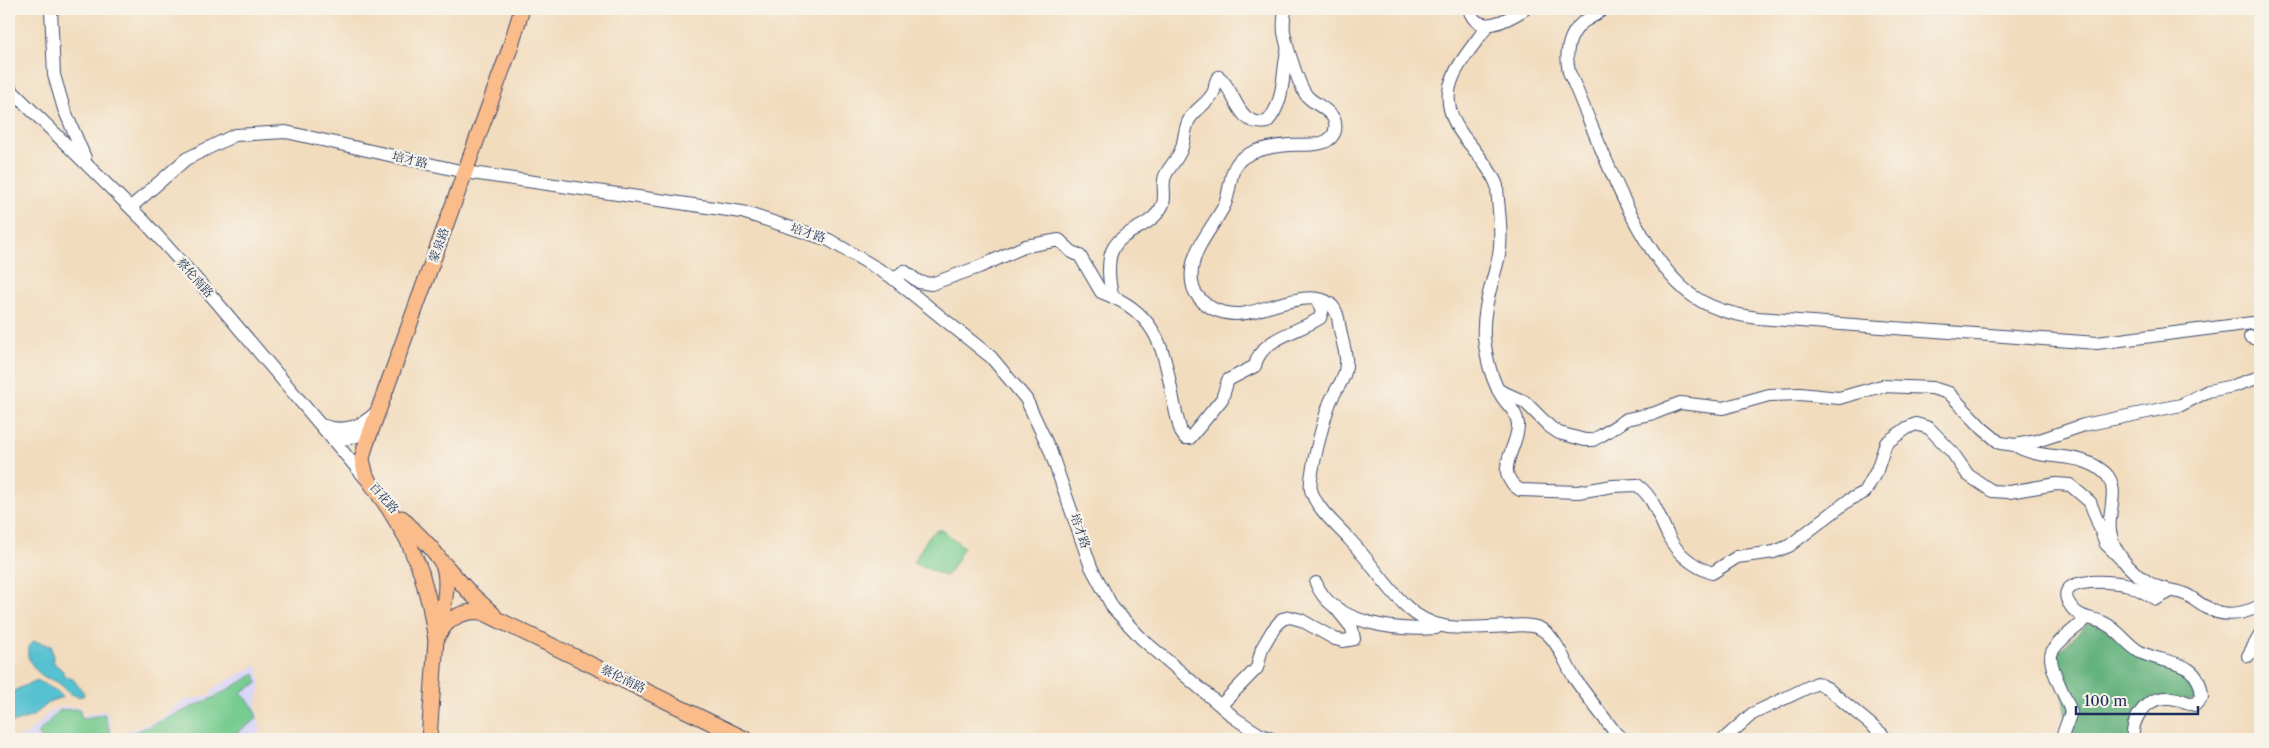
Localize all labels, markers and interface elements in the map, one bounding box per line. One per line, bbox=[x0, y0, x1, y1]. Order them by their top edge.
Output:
street label: 培才路 bbox=[391, 148, 429, 171]
street label: 培才路 bbox=[789, 220, 828, 245]
street label: 蒙泉路 bbox=[425, 225, 452, 264]
street label: 蔡伦南路 bbox=[174, 255, 217, 301]
street label: 百花路 bbox=[367, 479, 402, 516]
street label: 培才路 bbox=[1068, 511, 1093, 550]
street label: 蔡伦南路 bbox=[598, 661, 648, 696]
scale bar bbox=[2076, 683, 2199, 715]
text: 100 m bbox=[2084, 691, 2127, 710]

